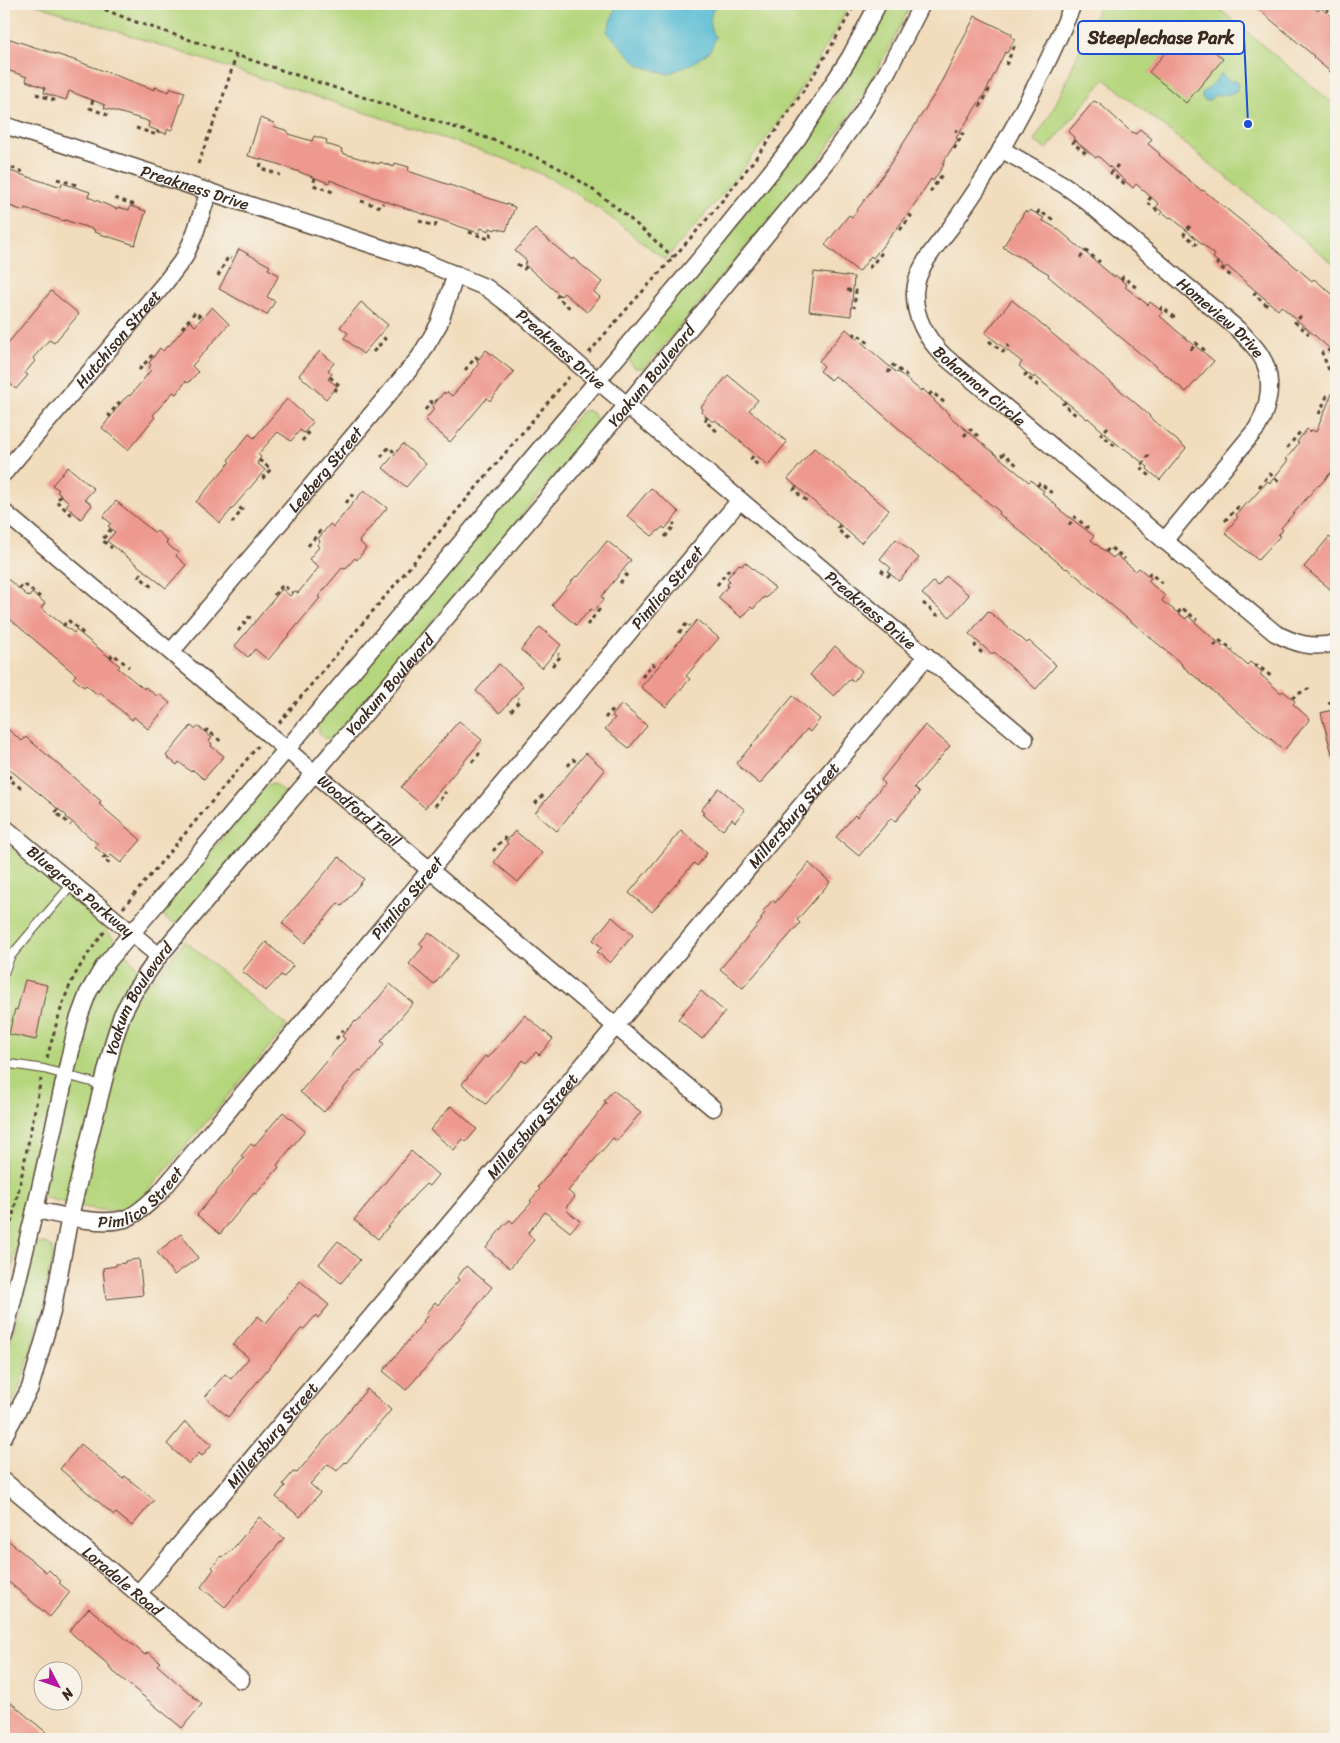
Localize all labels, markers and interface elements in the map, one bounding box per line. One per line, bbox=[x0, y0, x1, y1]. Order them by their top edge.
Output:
callout: Steeplechase Park bbox=[1078, 21, 1244, 54]
text: Steeplechase Park bbox=[1087, 22, 1235, 54]
street label: Preakness Drive bbox=[137, 156, 253, 218]
street label: Homeview Drive bbox=[1170, 269, 1273, 364]
street label: Hutchison Street bbox=[67, 283, 168, 395]
street label: Preakness Drive bbox=[510, 300, 613, 397]
street label: Yoakum Boulevard bbox=[600, 316, 703, 433]
street label: Bohannon Circle bbox=[926, 338, 1033, 434]
street label: Leeberg Street bbox=[280, 419, 371, 519]
street label: Pimlico Street bbox=[623, 538, 711, 636]
street label: Preakness Drive bbox=[818, 562, 923, 657]
street label: Yoakum Boulevard bbox=[338, 626, 443, 742]
street label: Millersburg Street bbox=[740, 755, 847, 875]
street label: Woodford Trail bbox=[311, 767, 408, 855]
street label: Bluegrass Parkway bbox=[20, 837, 142, 945]
street label: Pimlico Street bbox=[363, 849, 451, 946]
street label: Yoakum Boulevard bbox=[96, 934, 181, 1058]
street label: Millersburg Street bbox=[478, 1066, 585, 1185]
street label: Pimlico Street bbox=[98, 1159, 191, 1236]
street label: Millersburg Street bbox=[218, 1375, 325, 1495]
street label: Loradale Road bbox=[76, 1538, 171, 1624]
north arrow bbox=[32, 1660, 82, 1710]
text: N bbox=[55, 1682, 81, 1706]

